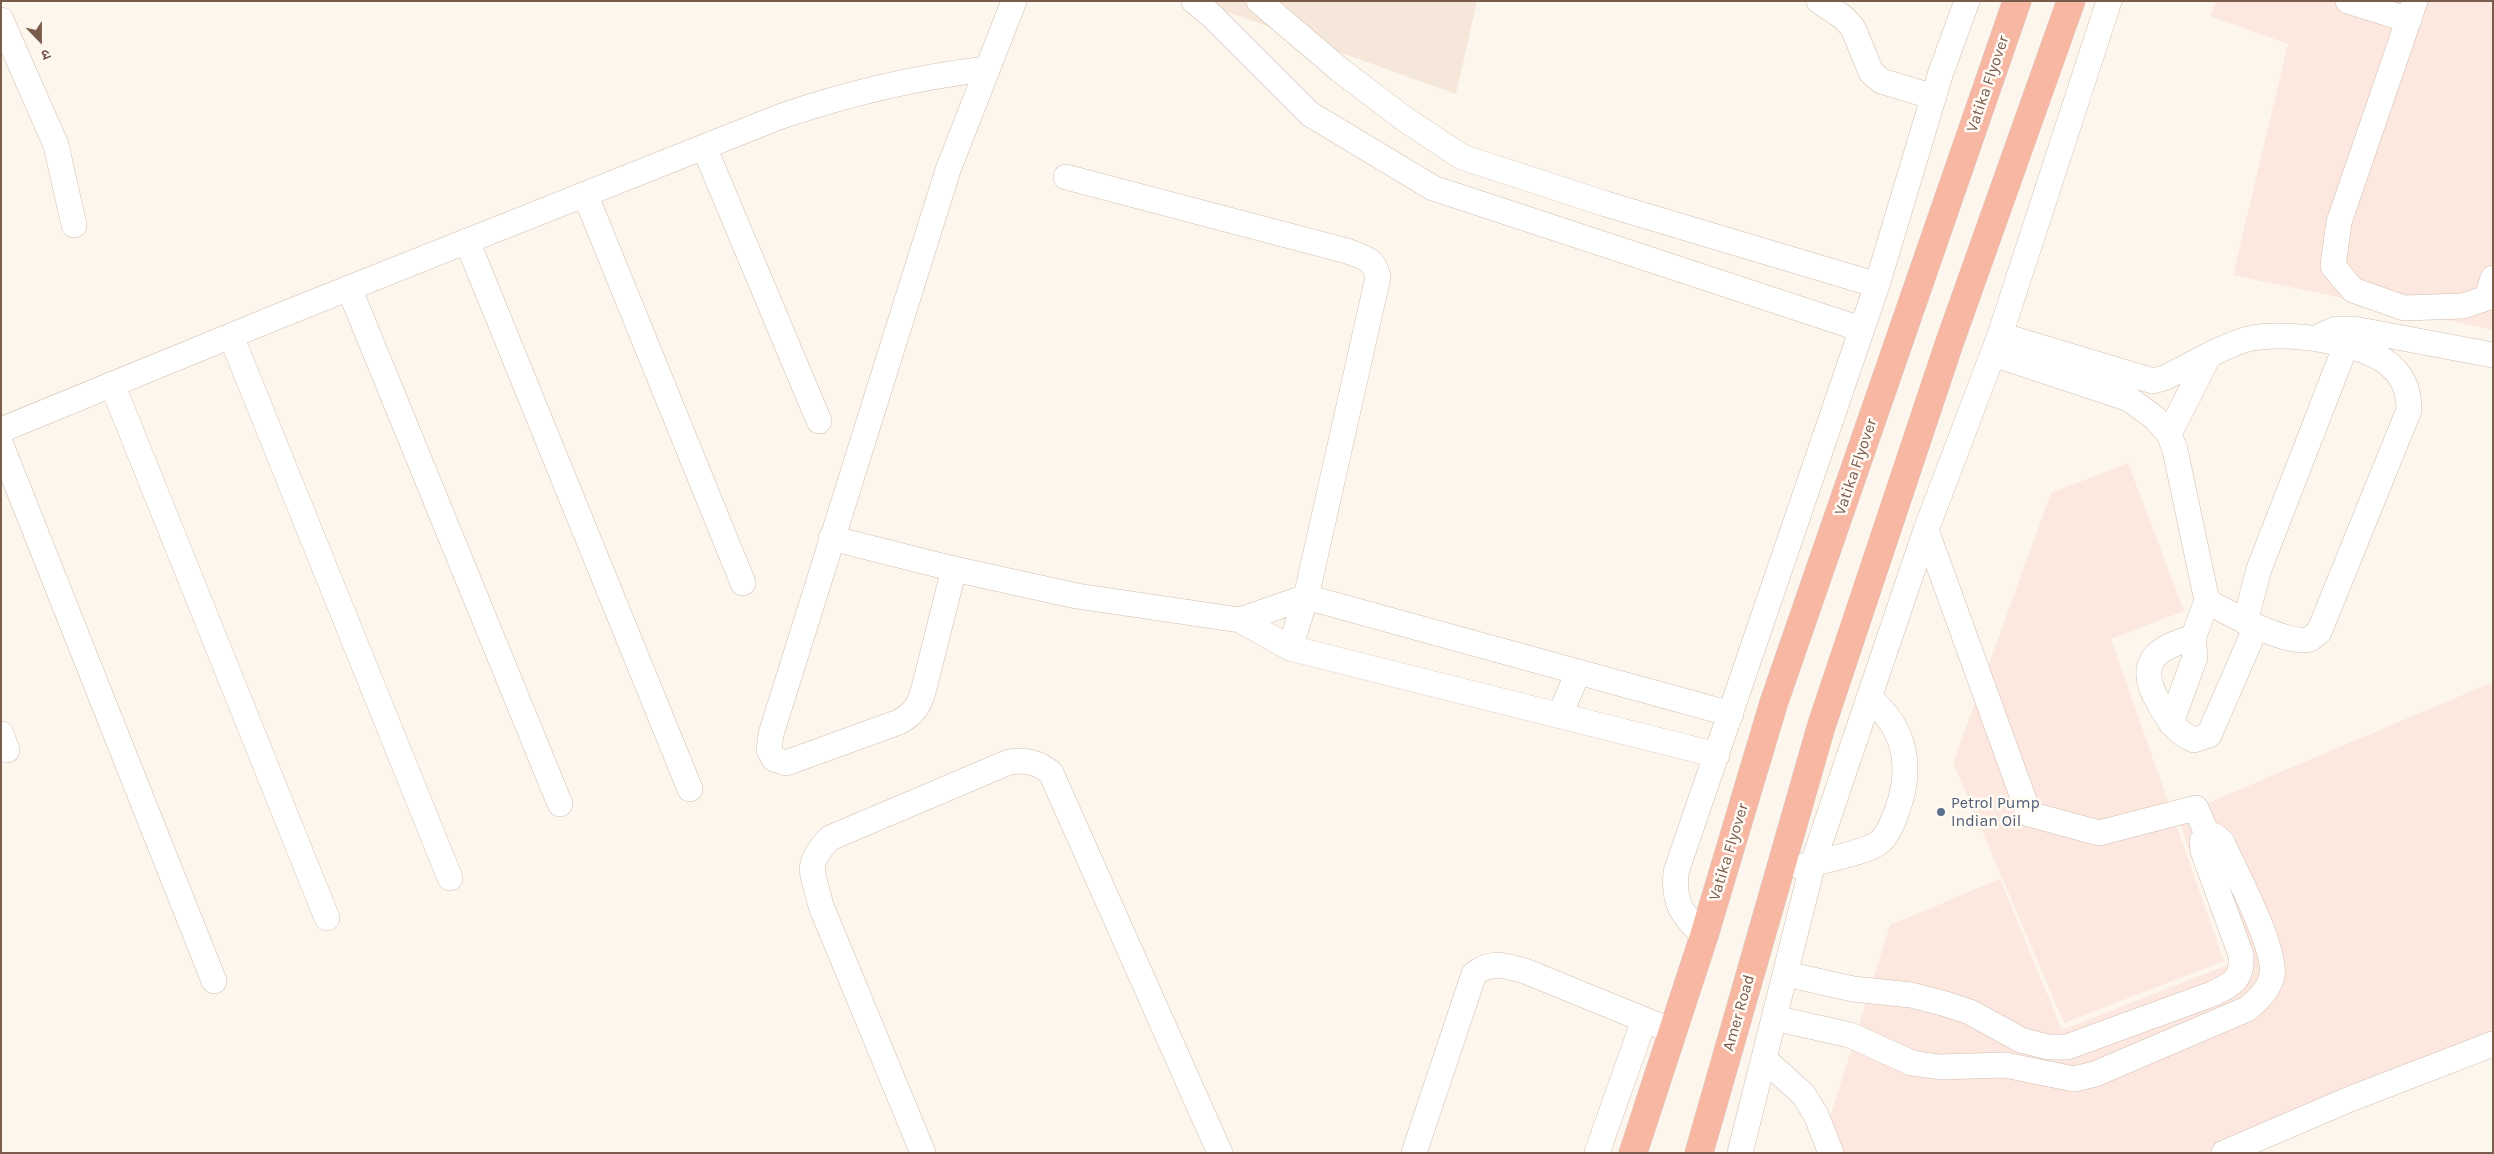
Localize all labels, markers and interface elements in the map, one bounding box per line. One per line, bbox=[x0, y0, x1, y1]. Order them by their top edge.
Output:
north arrow bbox=[15, 15, 65, 65]
street label: Vatika Flyover bbox=[1963, 33, 2013, 135]
text: उ bbox=[39, 45, 53, 64]
street label: Vatika Flyover bbox=[1831, 416, 1881, 518]
place label: Petrol Pump Indian Oil bbox=[1951, 793, 2040, 831]
street label: Vatika Flyover bbox=[1705, 801, 1753, 903]
marker: Petrol Pump Indian Oil bbox=[1935, 806, 1947, 818]
street label: Amer Road bbox=[1719, 972, 1759, 1054]

